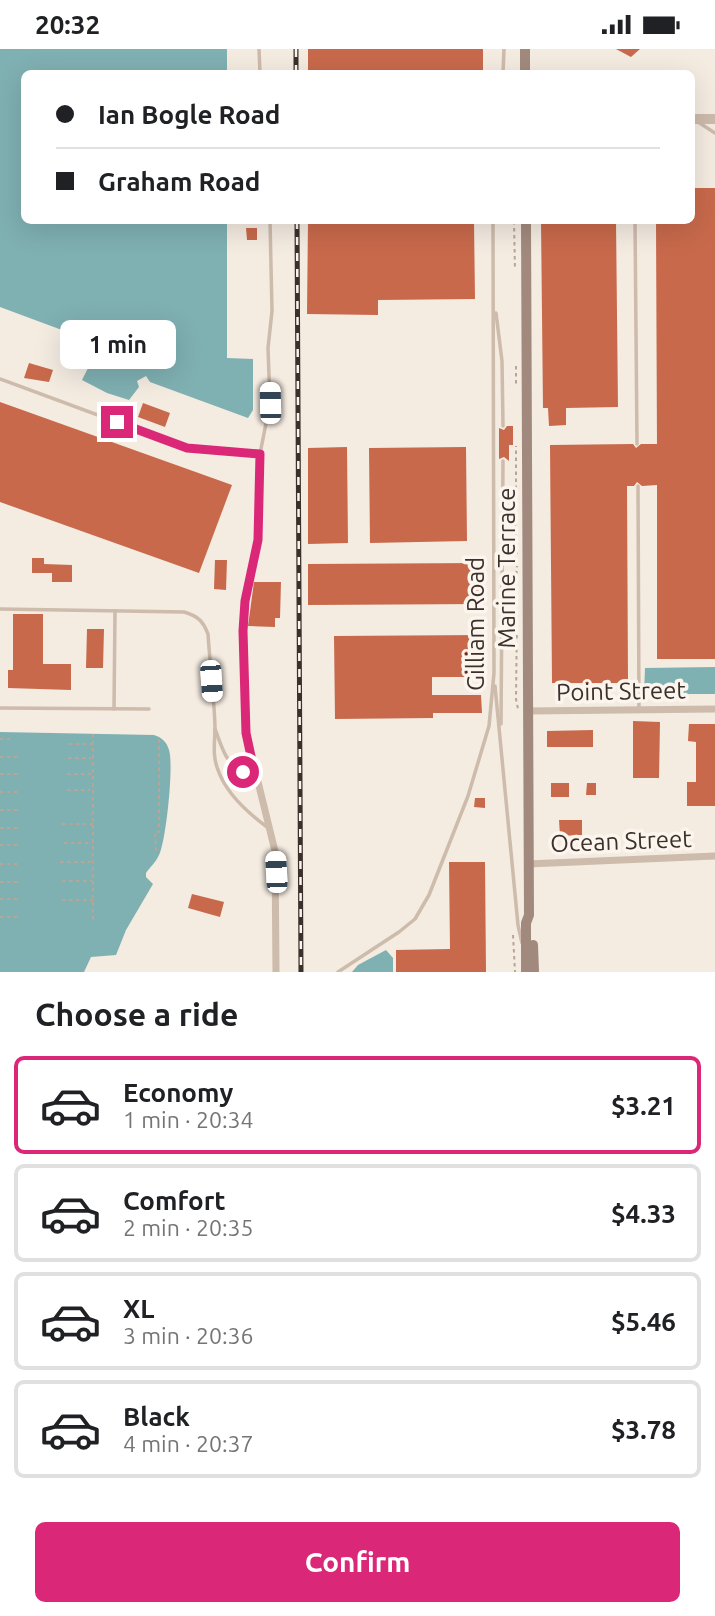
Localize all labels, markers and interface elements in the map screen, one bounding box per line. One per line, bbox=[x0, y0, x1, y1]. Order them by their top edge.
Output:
text: 20:32 bbox=[35, 10, 100, 39]
text: Ian Bogle Road bbox=[98, 100, 280, 129]
text: Graham Road bbox=[98, 167, 260, 196]
callout: 1 min bbox=[59, 321, 175, 369]
text: 1 min bbox=[89, 332, 147, 357]
car bbox=[260, 382, 281, 424]
route end bbox=[101, 406, 133, 438]
street label: Marine Terrace bbox=[493, 488, 520, 648]
street label: Gilliam Road bbox=[462, 557, 489, 691]
car bbox=[200, 659, 223, 703]
street label: Point Street bbox=[556, 676, 687, 706]
route start bbox=[227, 756, 259, 788]
street label: Ocean Street bbox=[550, 825, 693, 857]
car bbox=[265, 850, 288, 894]
text: Choose a ride bbox=[35, 996, 238, 1032]
icon: car bbox=[39, 1074, 102, 1137]
text: Economy bbox=[123, 1078, 233, 1107]
text: $3.21 bbox=[611, 1091, 676, 1120]
text: 1 min · 20:34 bbox=[123, 1107, 254, 1132]
icon: car bbox=[39, 1182, 102, 1245]
text: Comfort bbox=[123, 1186, 226, 1215]
text: $4.33 bbox=[611, 1199, 676, 1228]
text: 2 min · 20:35 bbox=[123, 1215, 254, 1240]
icon: car bbox=[39, 1290, 102, 1353]
text: XL bbox=[123, 1294, 154, 1323]
text: $5.46 bbox=[611, 1307, 676, 1336]
text: 3 min · 20:36 bbox=[123, 1323, 254, 1348]
icon: car bbox=[39, 1398, 102, 1461]
text: Black bbox=[123, 1402, 190, 1431]
text: $3.78 bbox=[611, 1415, 676, 1444]
text: 4 min · 20:37 bbox=[123, 1431, 254, 1456]
button: Confirm bbox=[35, 1522, 680, 1602]

